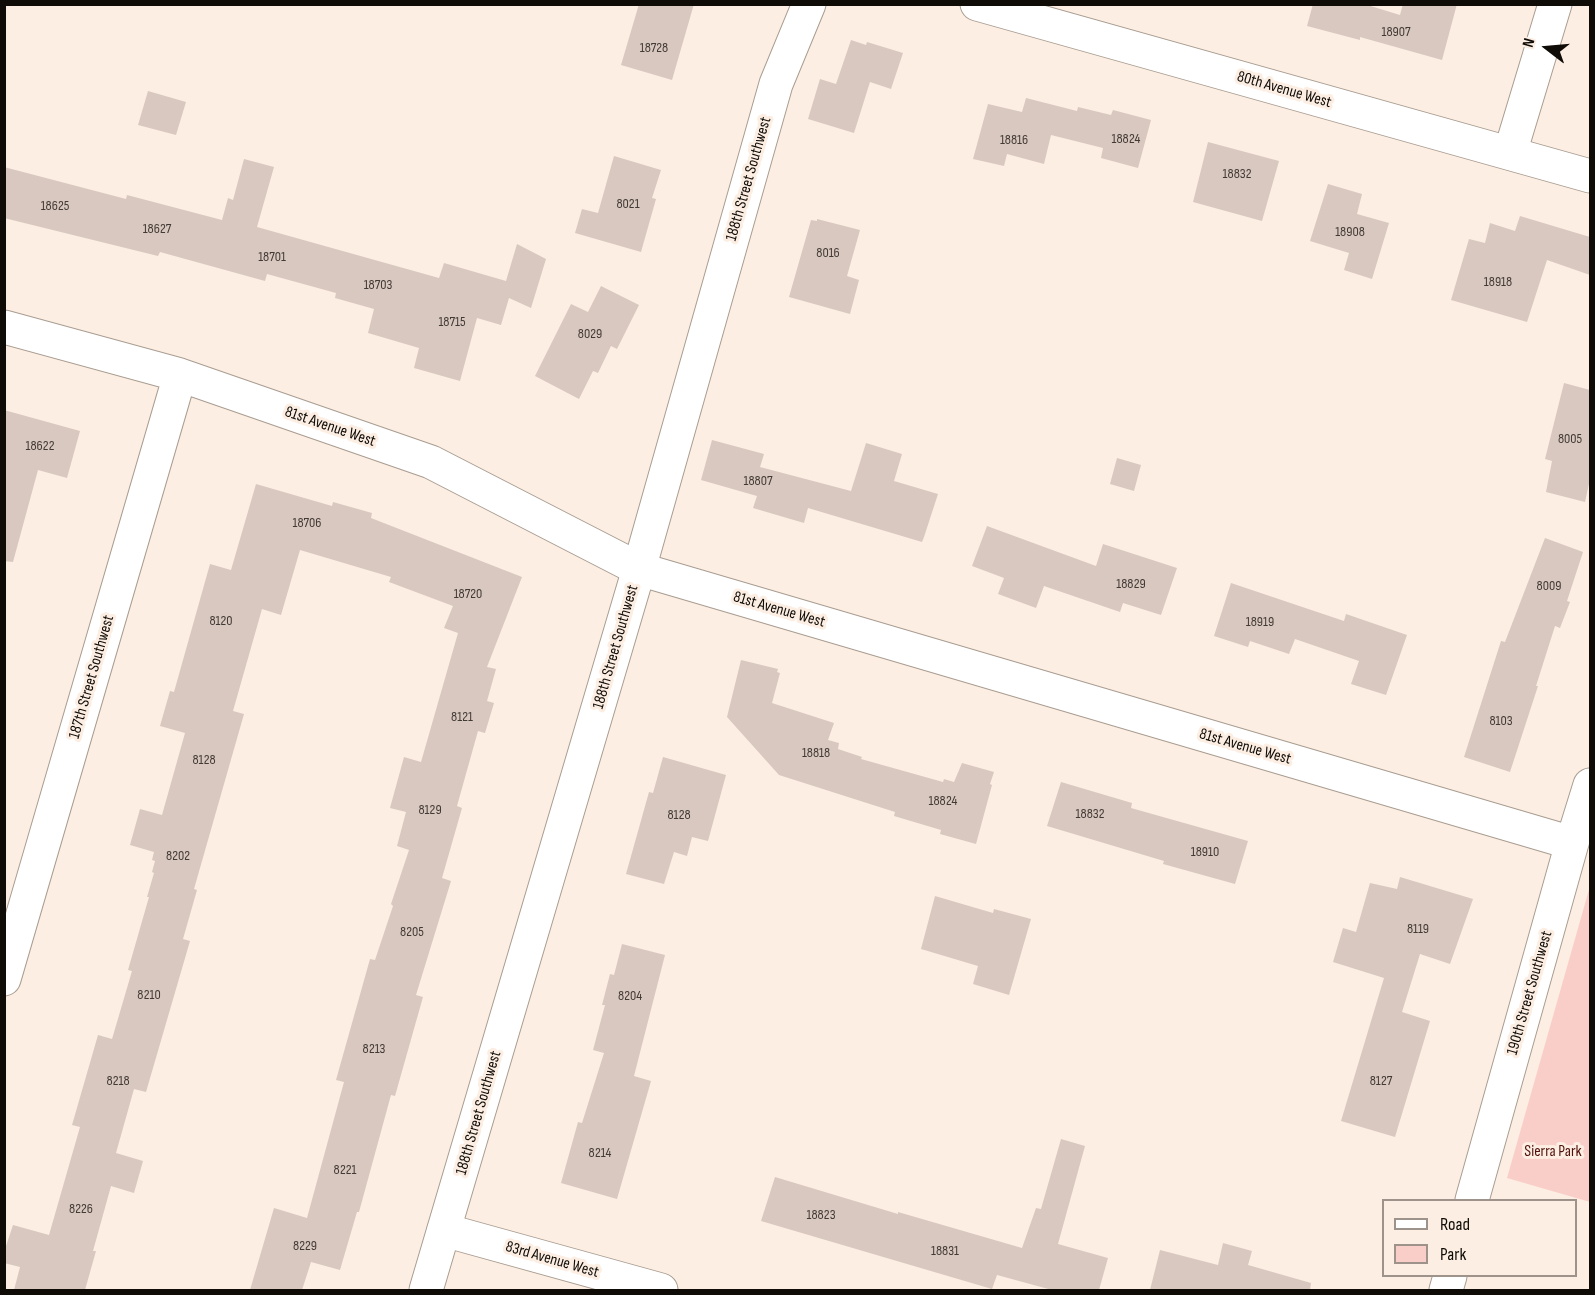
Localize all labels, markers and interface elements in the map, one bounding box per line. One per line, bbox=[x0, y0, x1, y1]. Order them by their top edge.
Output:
north arrow bbox=[1517, 18, 1577, 78]
house number: 18907 bbox=[1381, 24, 1411, 40]
text: N bbox=[1519, 36, 1540, 50]
house number: 18728 bbox=[640, 40, 668, 56]
street label: 80th Avenue West bbox=[1235, 67, 1333, 113]
street label: 188th Street Southwest bbox=[722, 115, 776, 243]
house number: 18824 bbox=[1112, 131, 1140, 147]
house number: 18816 bbox=[1000, 132, 1028, 148]
house number: 18832 bbox=[1223, 166, 1251, 182]
house number: 8021 bbox=[616, 196, 640, 212]
house number: 18625 bbox=[41, 198, 69, 214]
house number: 18627 bbox=[143, 221, 171, 237]
house number: 18908 bbox=[1335, 224, 1365, 240]
house number: 8016 bbox=[816, 245, 840, 261]
house number: 18701 bbox=[258, 249, 286, 265]
house number: 18918 bbox=[1484, 274, 1512, 290]
house number: 18703 bbox=[364, 277, 392, 293]
house number: 18715 bbox=[438, 314, 466, 330]
house number: 8029 bbox=[578, 326, 602, 342]
street label: 81st Avenue West bbox=[282, 403, 378, 451]
house number: 8005 bbox=[1558, 431, 1582, 447]
house number: 18622 bbox=[26, 438, 54, 454]
house number: 18807 bbox=[744, 473, 772, 489]
house number: 18706 bbox=[293, 515, 321, 531]
house number: 18829 bbox=[1116, 576, 1146, 592]
house number: 8009 bbox=[1537, 578, 1561, 594]
street label: 188th Street Southwest bbox=[589, 583, 643, 711]
house number: 18720 bbox=[454, 586, 482, 602]
street label: 81st Avenue West bbox=[731, 588, 827, 632]
street label: 187th Street Southwest bbox=[65, 613, 119, 741]
house number: 8120 bbox=[209, 613, 233, 629]
house number: 18919 bbox=[1246, 614, 1274, 630]
house number: 8121 bbox=[451, 709, 473, 725]
house number: 8103 bbox=[1489, 713, 1513, 729]
street label: 81st Avenue West bbox=[1197, 725, 1293, 769]
house number: 18818 bbox=[802, 745, 830, 761]
house number: 8128 bbox=[192, 752, 216, 768]
house number: 18824 bbox=[929, 793, 957, 809]
house number: 8129 bbox=[418, 802, 442, 818]
house number: 18832 bbox=[1076, 806, 1104, 822]
house number: 8128 bbox=[667, 807, 691, 823]
house number: 18910 bbox=[1191, 844, 1219, 860]
house number: 8202 bbox=[166, 848, 190, 864]
house number: 8119 bbox=[1407, 921, 1429, 937]
house number: 8205 bbox=[400, 924, 424, 940]
street label: 190th Street Southwest bbox=[1503, 929, 1557, 1057]
house number: 8210 bbox=[137, 987, 161, 1003]
house number: 8204 bbox=[618, 988, 642, 1004]
house number: 8213 bbox=[363, 1041, 385, 1057]
street label: 188th Street Southwest bbox=[452, 1049, 506, 1177]
house number: 8218 bbox=[106, 1073, 130, 1089]
house number: 8127 bbox=[1370, 1073, 1392, 1089]
park label: Sierra Park bbox=[1524, 1142, 1582, 1162]
house number: 8214 bbox=[589, 1145, 611, 1161]
house number: 8221 bbox=[334, 1162, 356, 1178]
legend bbox=[1382, 1199, 1577, 1277]
house number: 8226 bbox=[69, 1201, 93, 1217]
house number: 18823 bbox=[806, 1207, 836, 1223]
text: Road bbox=[1440, 1214, 1470, 1235]
house number: 8229 bbox=[293, 1238, 317, 1254]
street label: 83rd Avenue West bbox=[503, 1238, 601, 1282]
house number: 18831 bbox=[931, 1243, 959, 1259]
text: Park bbox=[1440, 1244, 1466, 1265]

